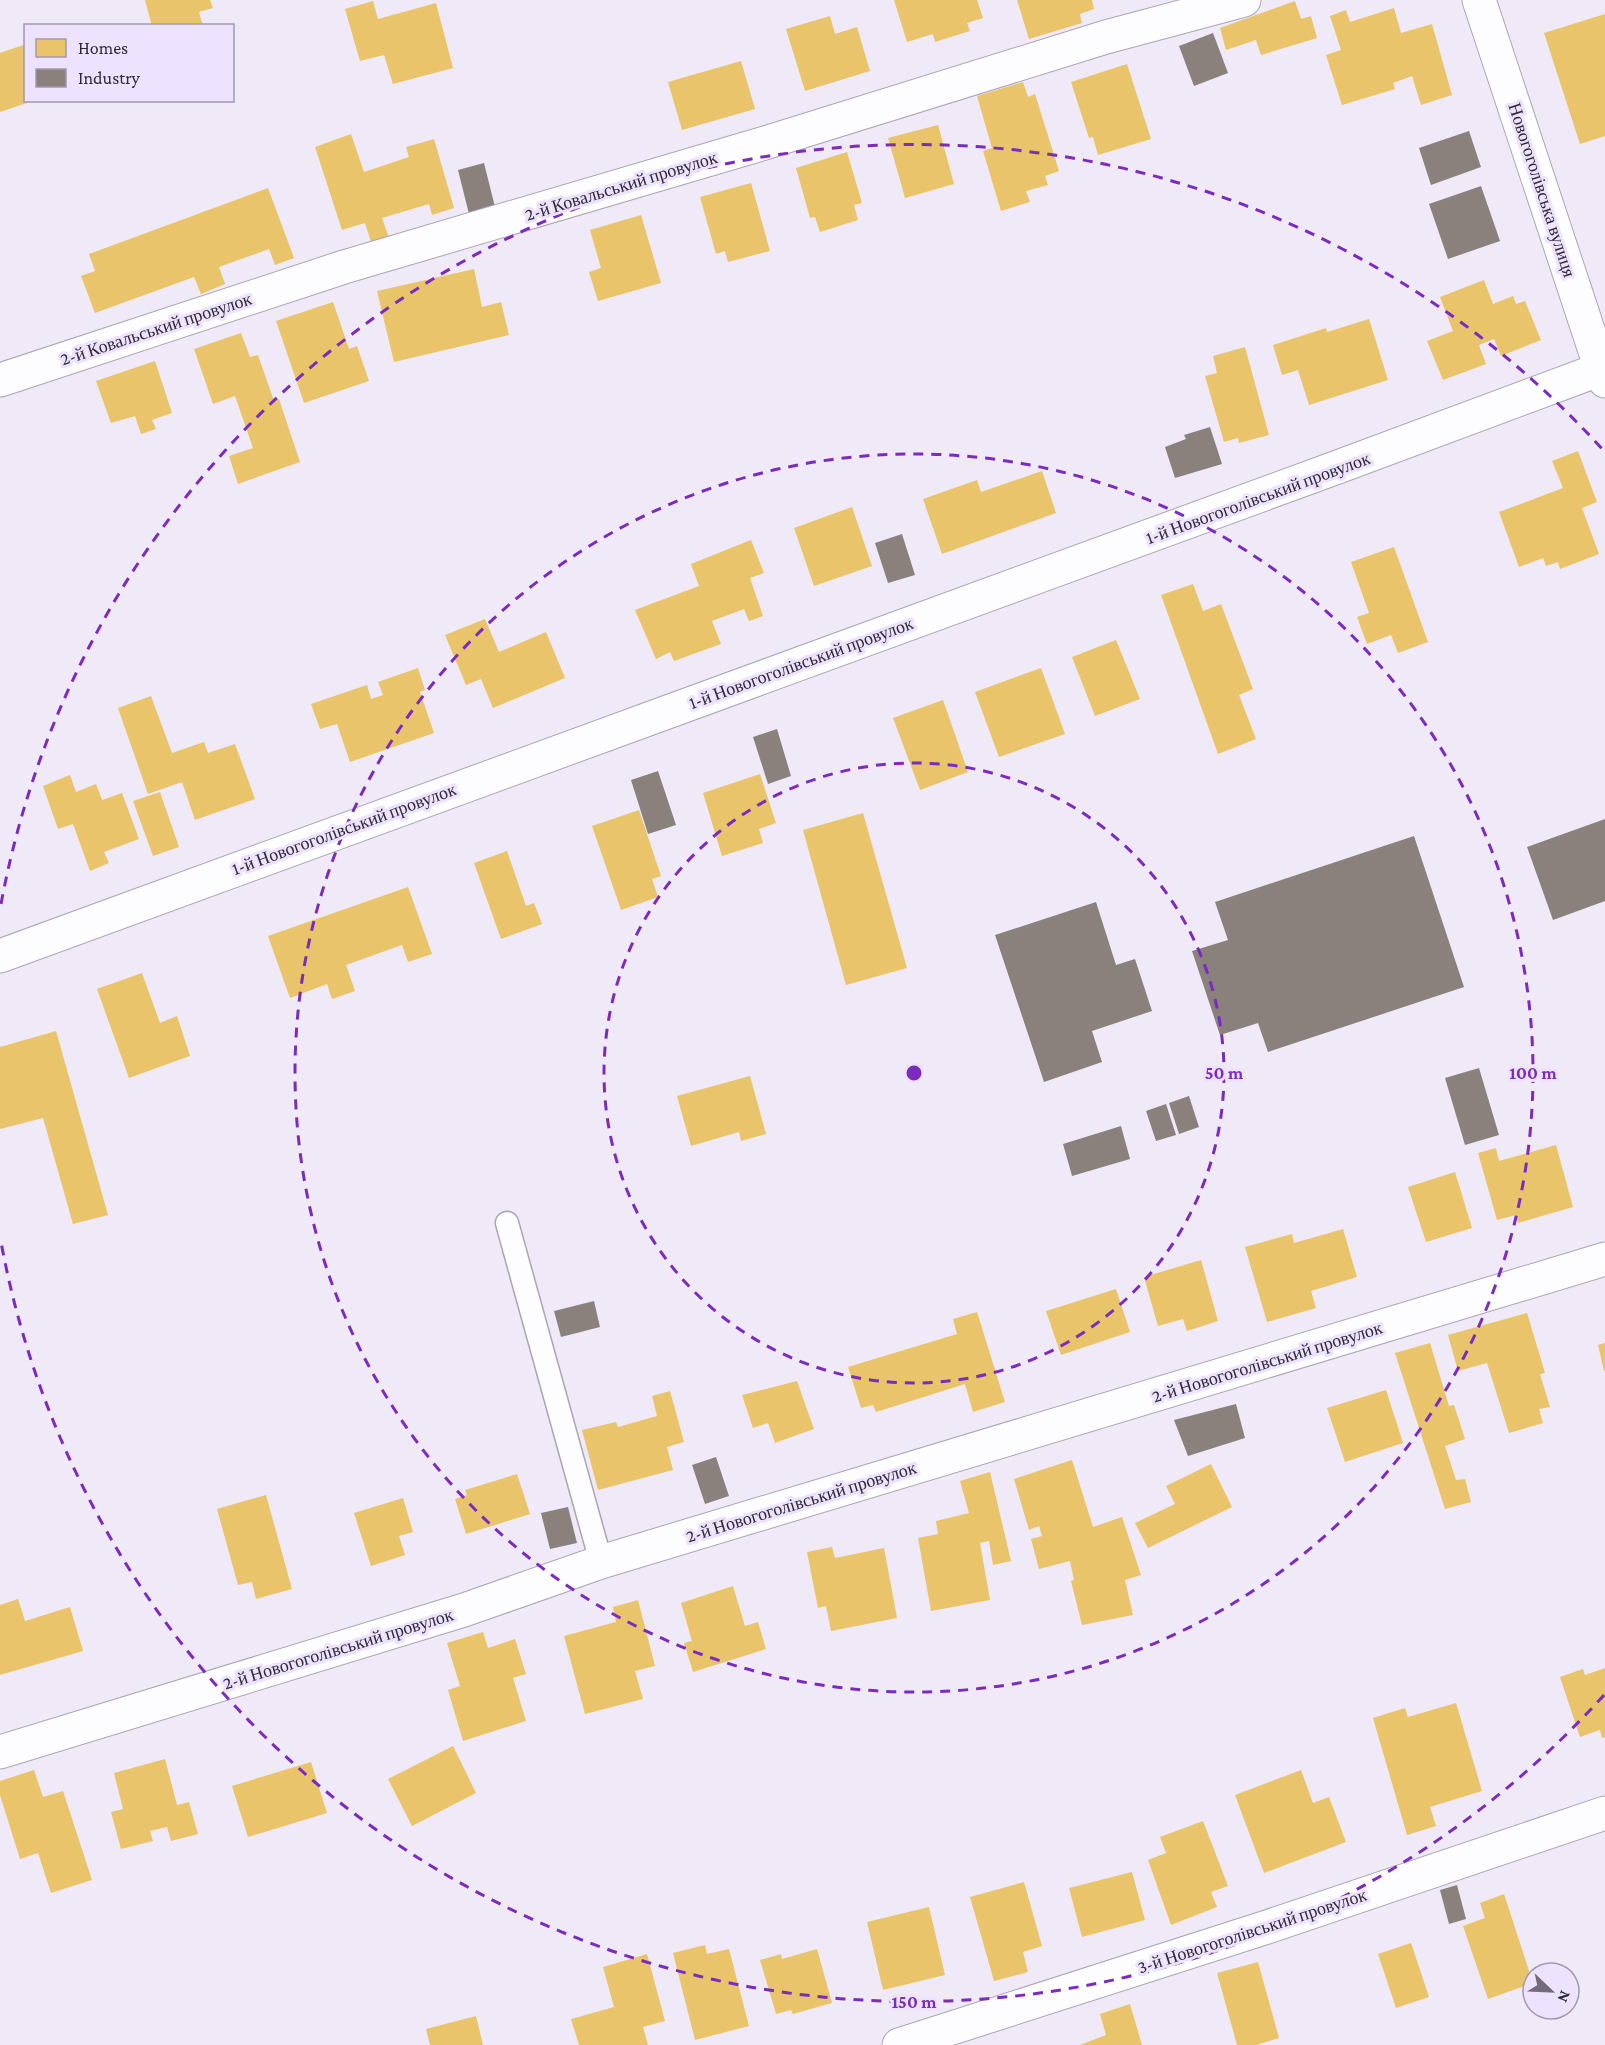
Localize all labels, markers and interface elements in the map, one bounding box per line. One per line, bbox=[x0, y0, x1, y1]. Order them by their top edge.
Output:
legend bbox=[24, 24, 234, 102]
text: Homes bbox=[78, 38, 128, 58]
text: Industry bbox=[78, 68, 141, 88]
street label: Новогоголівська вулиця bbox=[1504, 100, 1580, 280]
street label: 2-й Ковальський провулок bbox=[522, 147, 720, 225]
street label: 2-й Ковальський провулок bbox=[58, 289, 254, 369]
street label: 1-й Новогоголівський провулок bbox=[1143, 448, 1373, 548]
street label: 1-й Новогоголівський провулок bbox=[686, 613, 916, 713]
street label: 1-й Новогоголівський провулок bbox=[229, 779, 459, 879]
centre of rings bbox=[904, 1063, 924, 1083]
text: 50 m bbox=[1205, 1063, 1244, 1083]
text: 100 m bbox=[1509, 1063, 1557, 1083]
street label: 2-й Новогоголівський провулок bbox=[1150, 1317, 1385, 1407]
street label: 2-й Новогоголівський провулок bbox=[684, 1457, 919, 1547]
street label: 2-й Новогоголівський провулок bbox=[221, 1604, 456, 1694]
street label: 3-й Новогоголівський провулок bbox=[1135, 1884, 1369, 1978]
north arrow bbox=[1521, 1961, 1581, 2021]
text: N bbox=[1554, 1988, 1574, 2005]
text: 150 m bbox=[891, 1992, 937, 2012]

